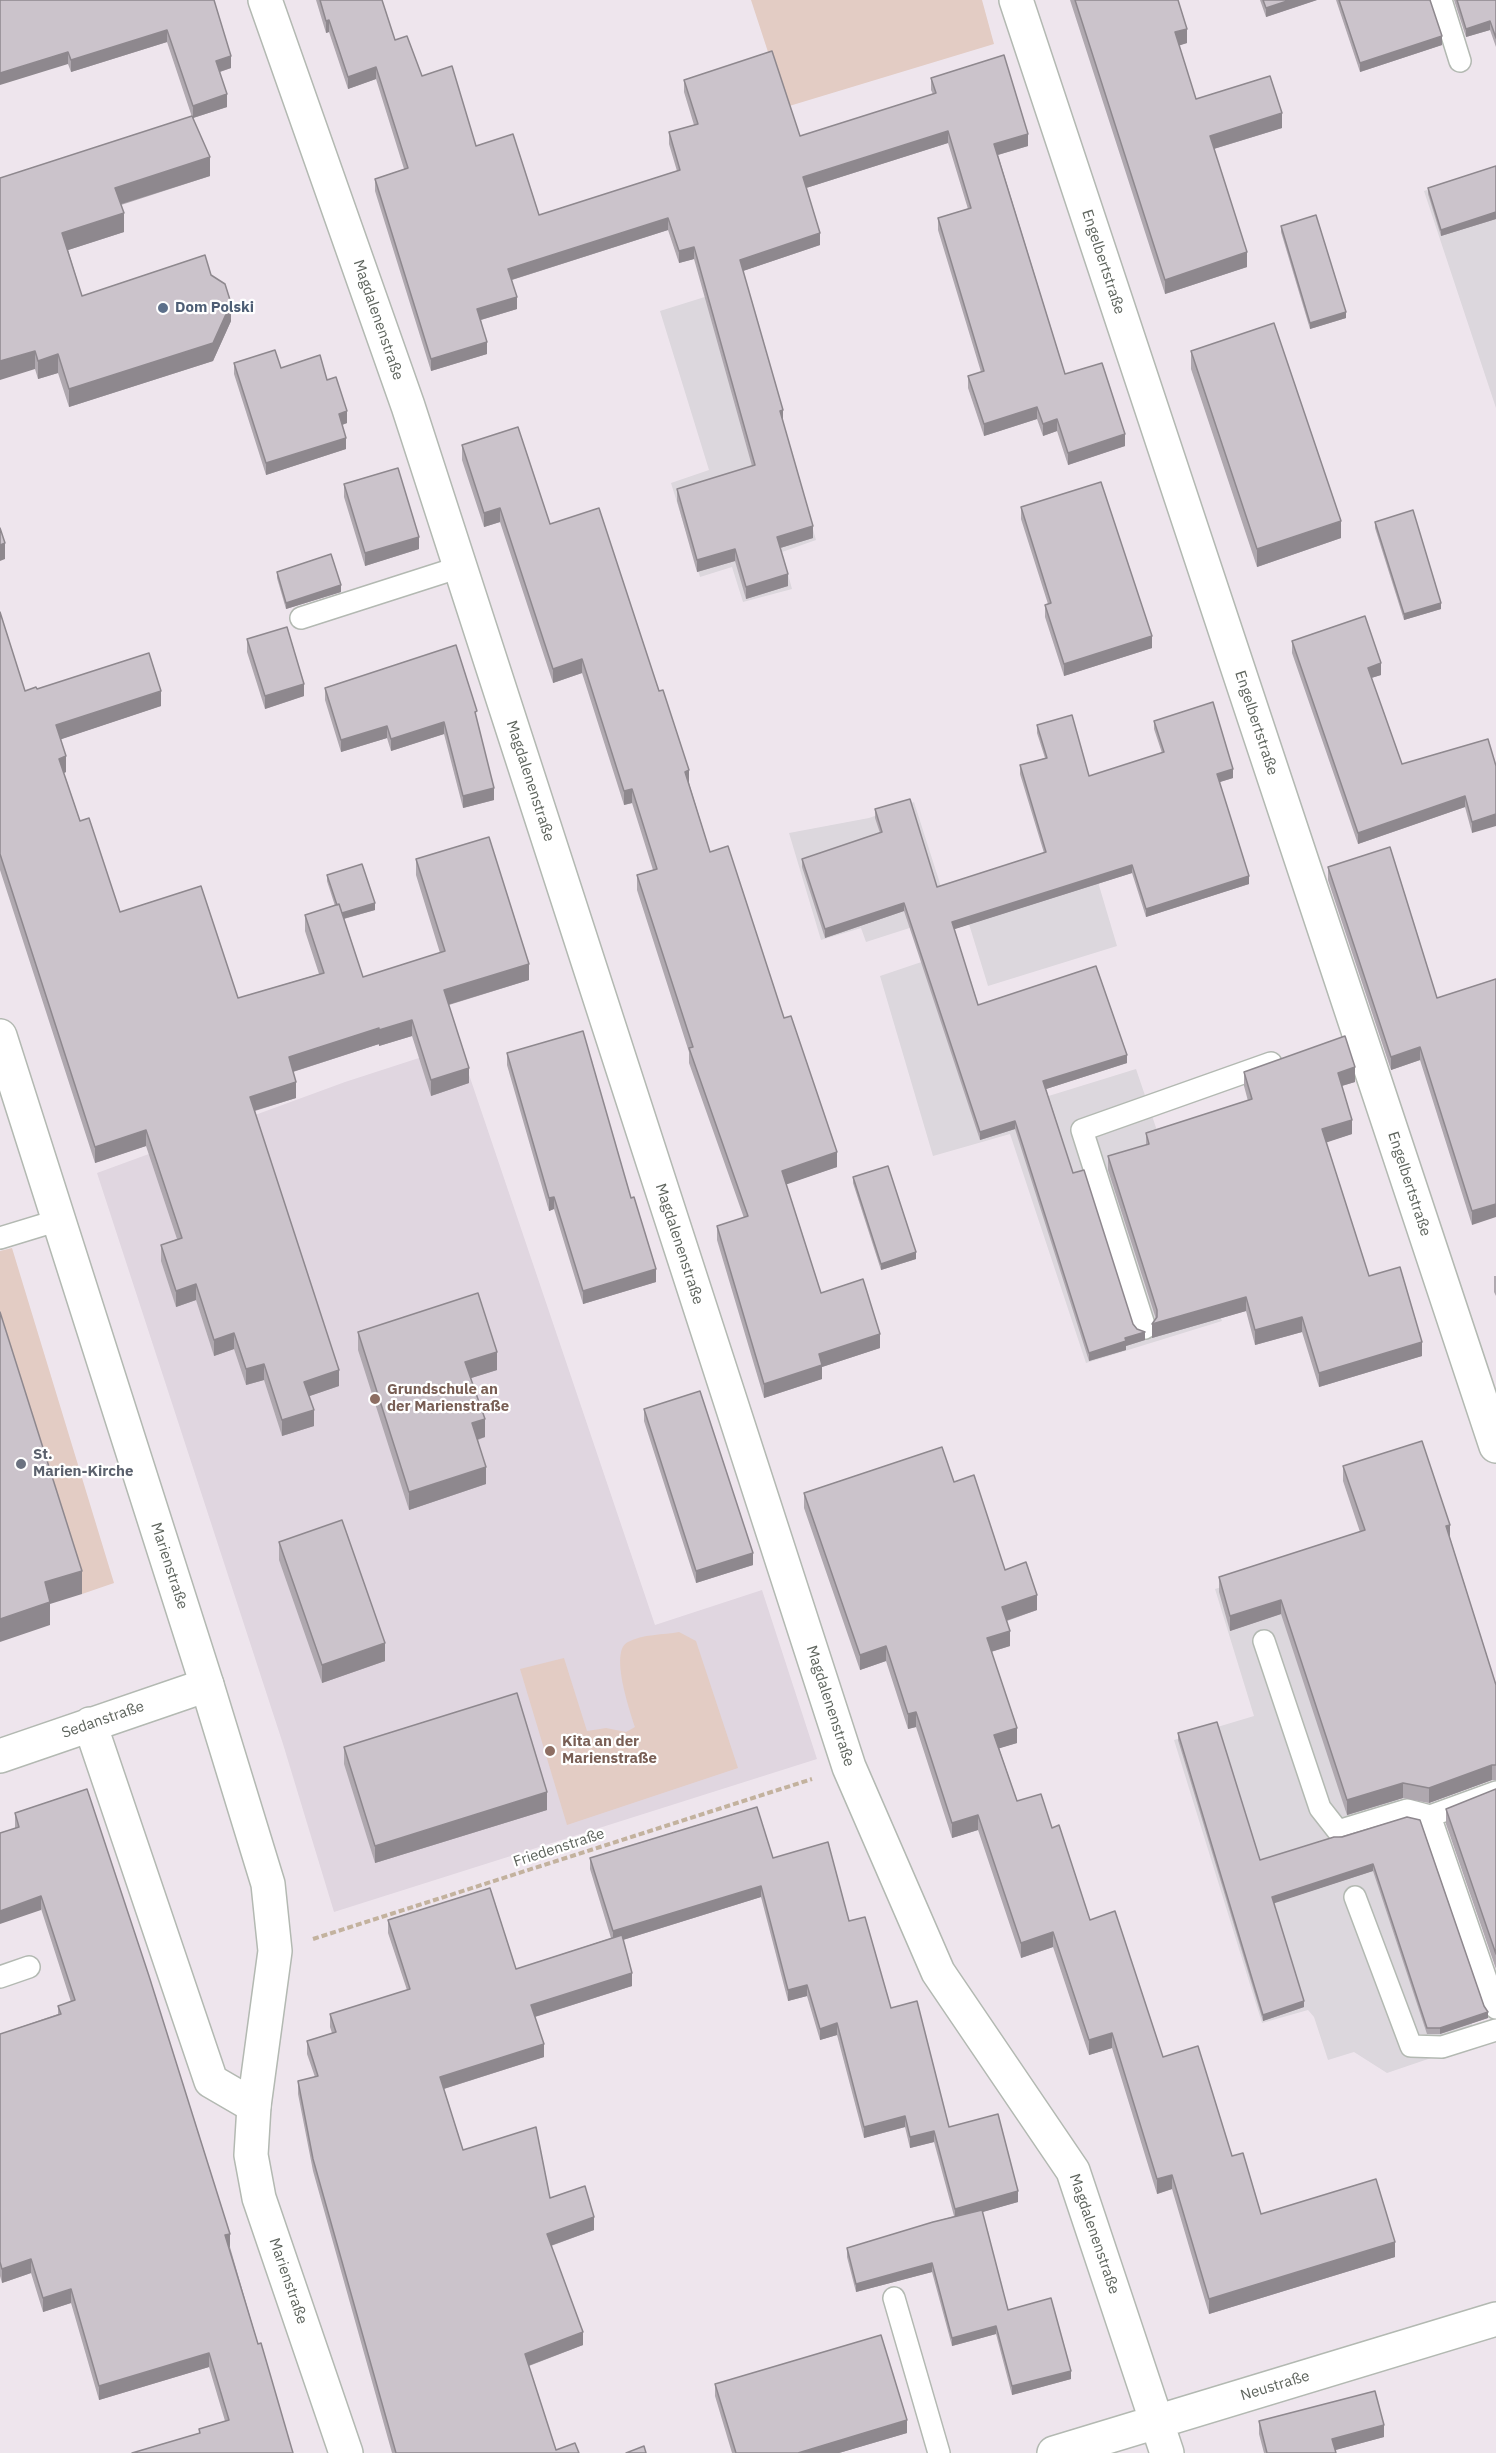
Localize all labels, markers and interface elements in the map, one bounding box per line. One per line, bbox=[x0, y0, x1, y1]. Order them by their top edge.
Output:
street label: Engelbertstraße bbox=[1078, 207, 1128, 317]
street label: Magdalenenstraße bbox=[349, 257, 407, 383]
place label: Dom Polski bbox=[175, 299, 254, 317]
marker: Dom Polski bbox=[156, 301, 170, 315]
street label: Engelbertstraße bbox=[1231, 668, 1281, 778]
street label: Magdalenenstraße bbox=[502, 718, 558, 844]
street label: Engelbertstraße bbox=[1384, 1129, 1434, 1239]
street label: Magdalenenstraße bbox=[651, 1181, 707, 1307]
place label: Grundschule an der Marienstraße bbox=[387, 1381, 509, 1416]
marker: Grundschule an der Marienstraße bbox=[368, 1392, 382, 1406]
place label: St. Marien-Kirche bbox=[33, 1446, 133, 1481]
marker: St. Marien-Kirche bbox=[14, 1457, 28, 1471]
street label: Marienstraße bbox=[147, 1520, 191, 1612]
street label: Magdalenenstraße bbox=[802, 1643, 858, 1769]
street label: Sedanstraße bbox=[59, 1698, 147, 1742]
place label: Kita an der Marienstraße bbox=[562, 1733, 657, 1768]
marker: Kita an der Marienstraße bbox=[543, 1744, 557, 1758]
street label: Friedenstraße bbox=[511, 1825, 607, 1871]
street label: Magdalenenstraße bbox=[1065, 2171, 1123, 2297]
street label: Marienstraße bbox=[265, 2236, 311, 2326]
street label: Neustraße bbox=[1238, 2367, 1312, 2405]

